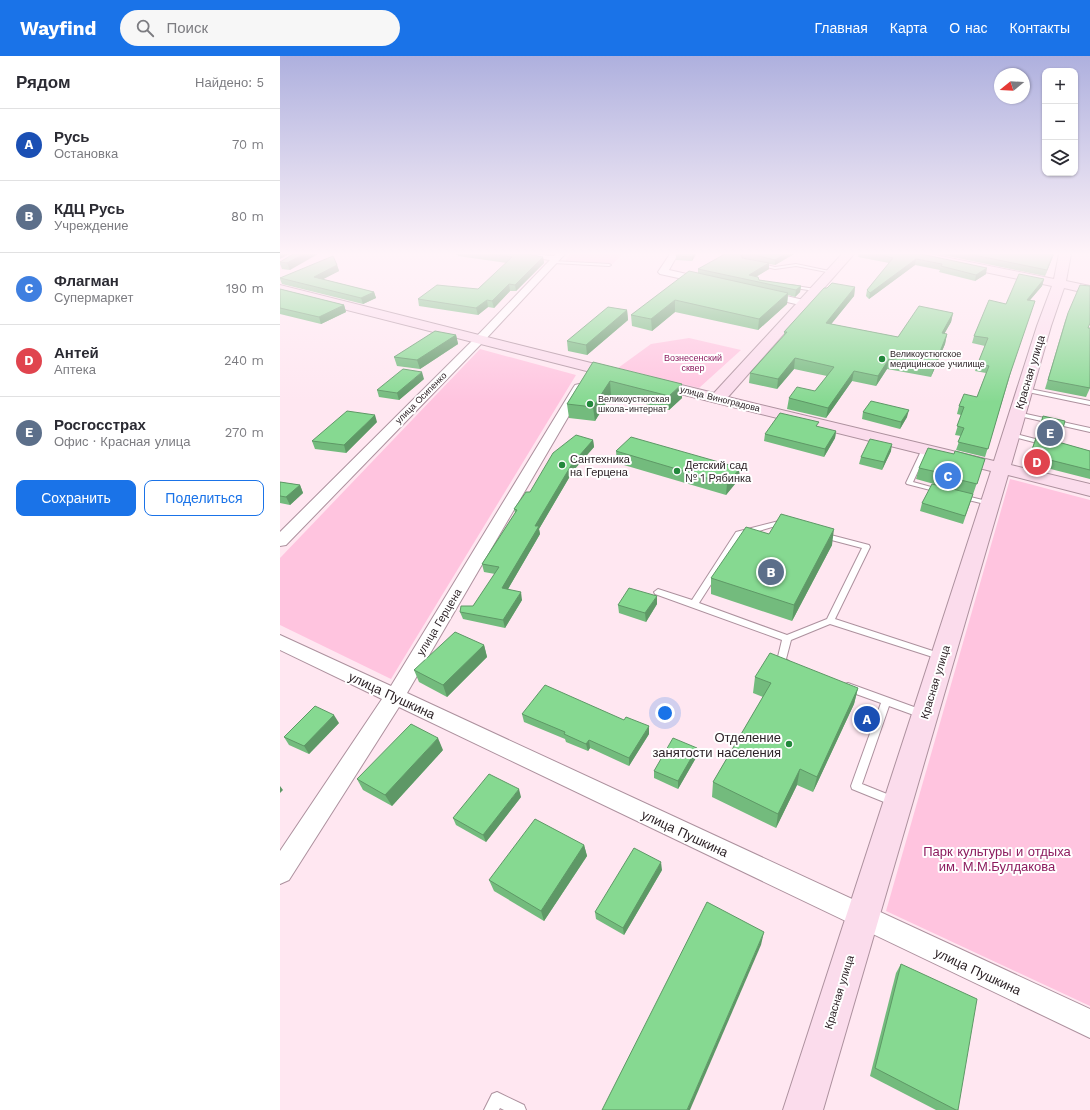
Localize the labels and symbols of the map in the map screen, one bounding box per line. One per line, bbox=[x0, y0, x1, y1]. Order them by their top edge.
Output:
north arrow bbox=[994, 68, 1030, 104]
street label: Красная улица bbox=[1013, 333, 1048, 411]
place label: Великоустюгское медицинское училище bbox=[890, 349, 985, 369]
park label: Вознесенский сквер bbox=[664, 353, 722, 373]
marker: Великоустюгское медицинское училище bbox=[877, 354, 887, 364]
street label: улица Осипенко bbox=[393, 370, 449, 426]
street label: улица Виноградова bbox=[679, 384, 761, 414]
place label: Великоустюгская школа-интернат bbox=[598, 394, 669, 414]
marker: Великоустюгская школа-интернат bbox=[585, 399, 595, 409]
pin: E bbox=[1037, 418, 1063, 448]
pin: D bbox=[1024, 447, 1050, 477]
place label: Сантехника на Герцена bbox=[570, 453, 631, 479]
place label: Детский сад № 1 Рябинка bbox=[685, 459, 752, 485]
marker: Сантехника на Герцена bbox=[557, 460, 567, 470]
pin: C bbox=[935, 461, 961, 491]
marker: Детский сад № 1 Рябинка bbox=[672, 466, 682, 476]
pin: B bbox=[758, 557, 784, 587]
street label: улица Герцена bbox=[414, 586, 465, 658]
street label: Красная улица bbox=[918, 643, 953, 721]
street label: улица Пушкина bbox=[346, 669, 438, 722]
your location bbox=[655, 703, 675, 723]
pin: A bbox=[854, 704, 880, 734]
place label: Отделение занятости населения bbox=[652, 730, 781, 760]
marker: Отделение занятости населения bbox=[784, 739, 794, 749]
street label: улица Пушкина bbox=[639, 807, 731, 860]
park label: Парк культуры и отдыха им. М.М.Булдакова bbox=[923, 844, 1071, 874]
street label: улица Пушкина bbox=[932, 945, 1024, 998]
street label: Красная улица bbox=[822, 953, 857, 1031]

